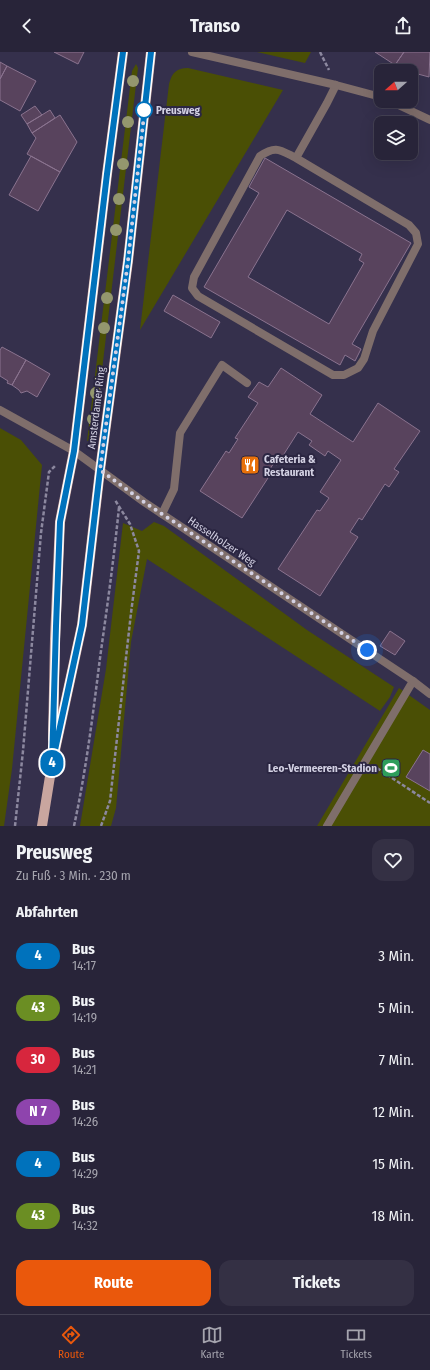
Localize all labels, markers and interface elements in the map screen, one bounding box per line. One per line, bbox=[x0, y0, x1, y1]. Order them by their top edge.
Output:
icon: back bbox=[16, 15, 38, 37]
text: Transo bbox=[190, 15, 240, 37]
icon: share bbox=[392, 15, 414, 37]
north arrow bbox=[374, 64, 418, 108]
map controls bbox=[374, 64, 418, 160]
marker: Preusweg bbox=[135, 101, 153, 119]
place label: Preusweg bbox=[156, 104, 201, 117]
button: layers bbox=[374, 116, 418, 160]
street label: Amsterdamer Ring bbox=[85, 365, 108, 450]
place label: Cafeteria & Restaurant bbox=[264, 453, 316, 479]
restaurant icon: Cafeteria & Restaurant bbox=[239, 454, 261, 476]
street label: Hasselholzer Weg bbox=[185, 514, 259, 569]
your location bbox=[357, 640, 377, 660]
line badge: 4 bbox=[39, 750, 65, 776]
text: 4 bbox=[48, 754, 56, 771]
sports icon: Leo-Vermeeren-Stadion bbox=[380, 757, 402, 779]
place label: Leo-Vermeeren-Stadion bbox=[268, 762, 377, 775]
button: heart bbox=[372, 839, 414, 881]
text: Preusweg bbox=[16, 841, 92, 864]
text: Zu Fuß · 3 Min. · 230 m bbox=[16, 868, 131, 883]
text: Abfahrten bbox=[16, 903, 78, 921]
text: Bus bbox=[72, 940, 95, 958]
text: 4 bbox=[34, 947, 42, 964]
text: 3 Min. bbox=[378, 947, 414, 965]
text: 14:17 bbox=[72, 958, 96, 973]
text: Bus bbox=[72, 992, 95, 1010]
text: 43 bbox=[31, 999, 45, 1016]
text: 5 Min. bbox=[378, 999, 414, 1017]
text: 14:19 bbox=[72, 1010, 97, 1025]
text: Bus bbox=[72, 1044, 95, 1062]
text: 30 bbox=[31, 1051, 45, 1068]
text: 7 Min. bbox=[379, 1051, 414, 1069]
text: 14:21 bbox=[72, 1062, 97, 1077]
text: Bus bbox=[72, 1096, 95, 1114]
text: N 7 bbox=[29, 1103, 47, 1120]
text: 12 Min. bbox=[372, 1103, 414, 1121]
text: 14:26 bbox=[72, 1114, 98, 1129]
text: Bus bbox=[72, 1148, 95, 1166]
text: 4 bbox=[34, 1155, 42, 1172]
text: 15 Min. bbox=[372, 1155, 414, 1173]
text: 14:29 bbox=[72, 1166, 98, 1181]
text: Bus bbox=[72, 1200, 95, 1218]
text: 43 bbox=[31, 1207, 45, 1224]
text: 18 Min. bbox=[372, 1207, 414, 1225]
text: 14:32 bbox=[72, 1218, 98, 1233]
button: Route bbox=[16, 1260, 211, 1306]
button: Tickets bbox=[219, 1260, 414, 1306]
tab: Route bbox=[58, 1324, 84, 1361]
tab: Karte bbox=[201, 1324, 224, 1361]
tab: Tickets bbox=[341, 1324, 372, 1361]

